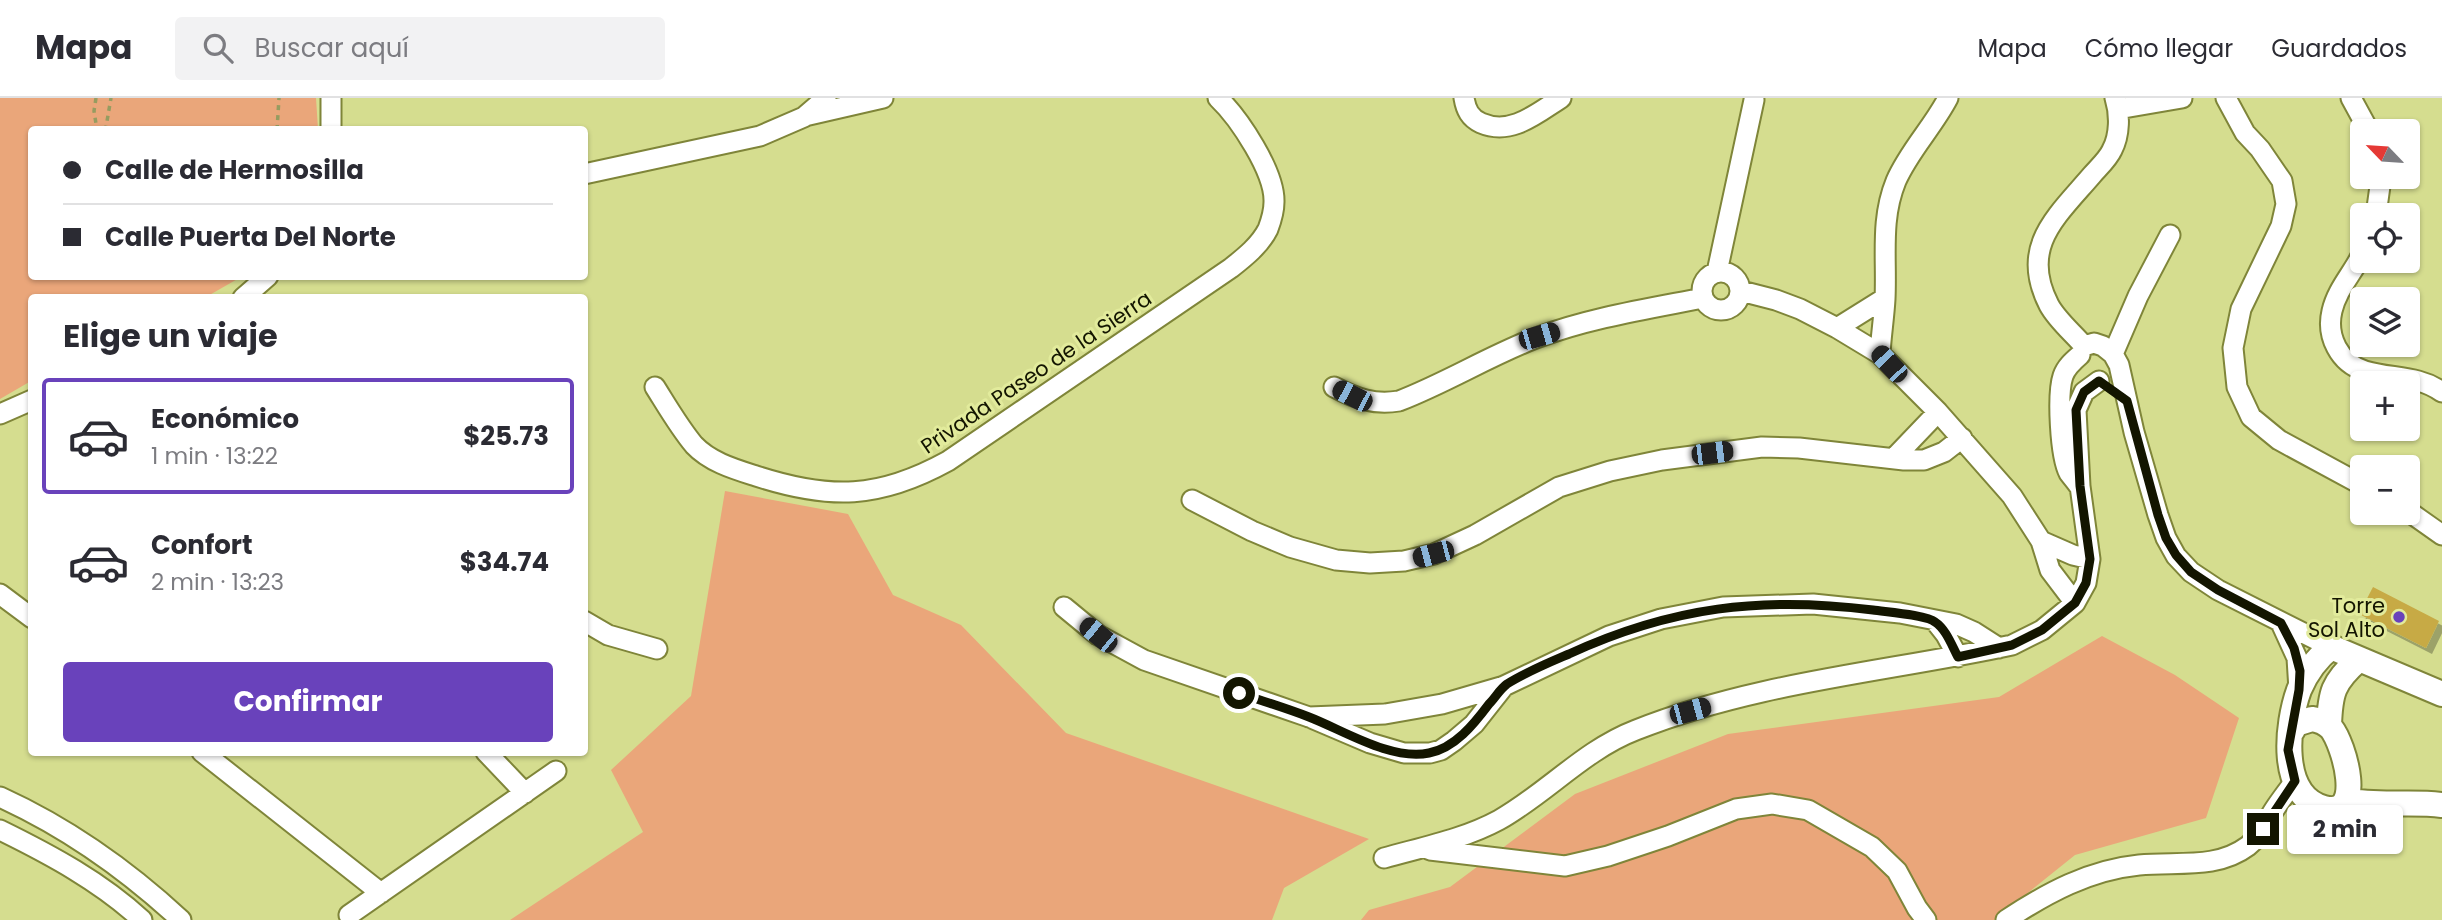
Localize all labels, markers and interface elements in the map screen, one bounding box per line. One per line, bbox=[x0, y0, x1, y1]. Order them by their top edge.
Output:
search box bbox=[175, 17, 665, 80]
text: Mapa bbox=[35, 24, 133, 71]
icon: search bbox=[199, 29, 237, 67]
text: Buscar aquí bbox=[255, 30, 409, 66]
text: Mapa bbox=[1977, 32, 2047, 65]
text: Cómo llegar bbox=[2085, 32, 2233, 65]
text: Guardados bbox=[2271, 32, 2407, 65]
north arrow bbox=[2350, 119, 2420, 189]
map controls bbox=[2350, 119, 2420, 525]
text: Calle de Hermosilla bbox=[105, 152, 364, 188]
button: locate bbox=[2350, 203, 2420, 273]
text: Calle Puerta Del Norte bbox=[105, 219, 396, 255]
street label: Privada Paseo de la Sierra bbox=[915, 284, 1157, 460]
button: layers bbox=[2350, 287, 2420, 357]
text: Elige un viaje bbox=[63, 313, 278, 358]
car bbox=[1516, 320, 1563, 352]
car bbox=[1867, 341, 1912, 387]
button: + bbox=[2350, 371, 2420, 441]
car bbox=[1329, 377, 1376, 415]
text: Económico bbox=[151, 401, 299, 437]
icon: car bbox=[67, 405, 130, 468]
text: $25.73 bbox=[463, 418, 549, 454]
text: 1 min · 13:22 bbox=[151, 440, 278, 472]
car bbox=[1690, 440, 1735, 466]
button: − bbox=[2350, 455, 2420, 525]
text: Confort bbox=[151, 527, 253, 563]
icon: car bbox=[67, 531, 130, 594]
car bbox=[1410, 538, 1457, 570]
text: $34.74 bbox=[460, 544, 549, 580]
text: 2 min · 13:23 bbox=[151, 566, 284, 598]
place label: Torre Sol Alto bbox=[2308, 591, 2385, 644]
marker: Torre Sol Alto bbox=[2391, 609, 2407, 625]
car bbox=[1076, 614, 1121, 656]
button: Confirmar bbox=[63, 662, 553, 742]
route start bbox=[1223, 677, 1255, 709]
car bbox=[1667, 695, 1714, 727]
callout: 2 min bbox=[2288, 804, 2403, 854]
route end bbox=[2247, 813, 2279, 845]
text: 2 min bbox=[2313, 813, 2377, 845]

